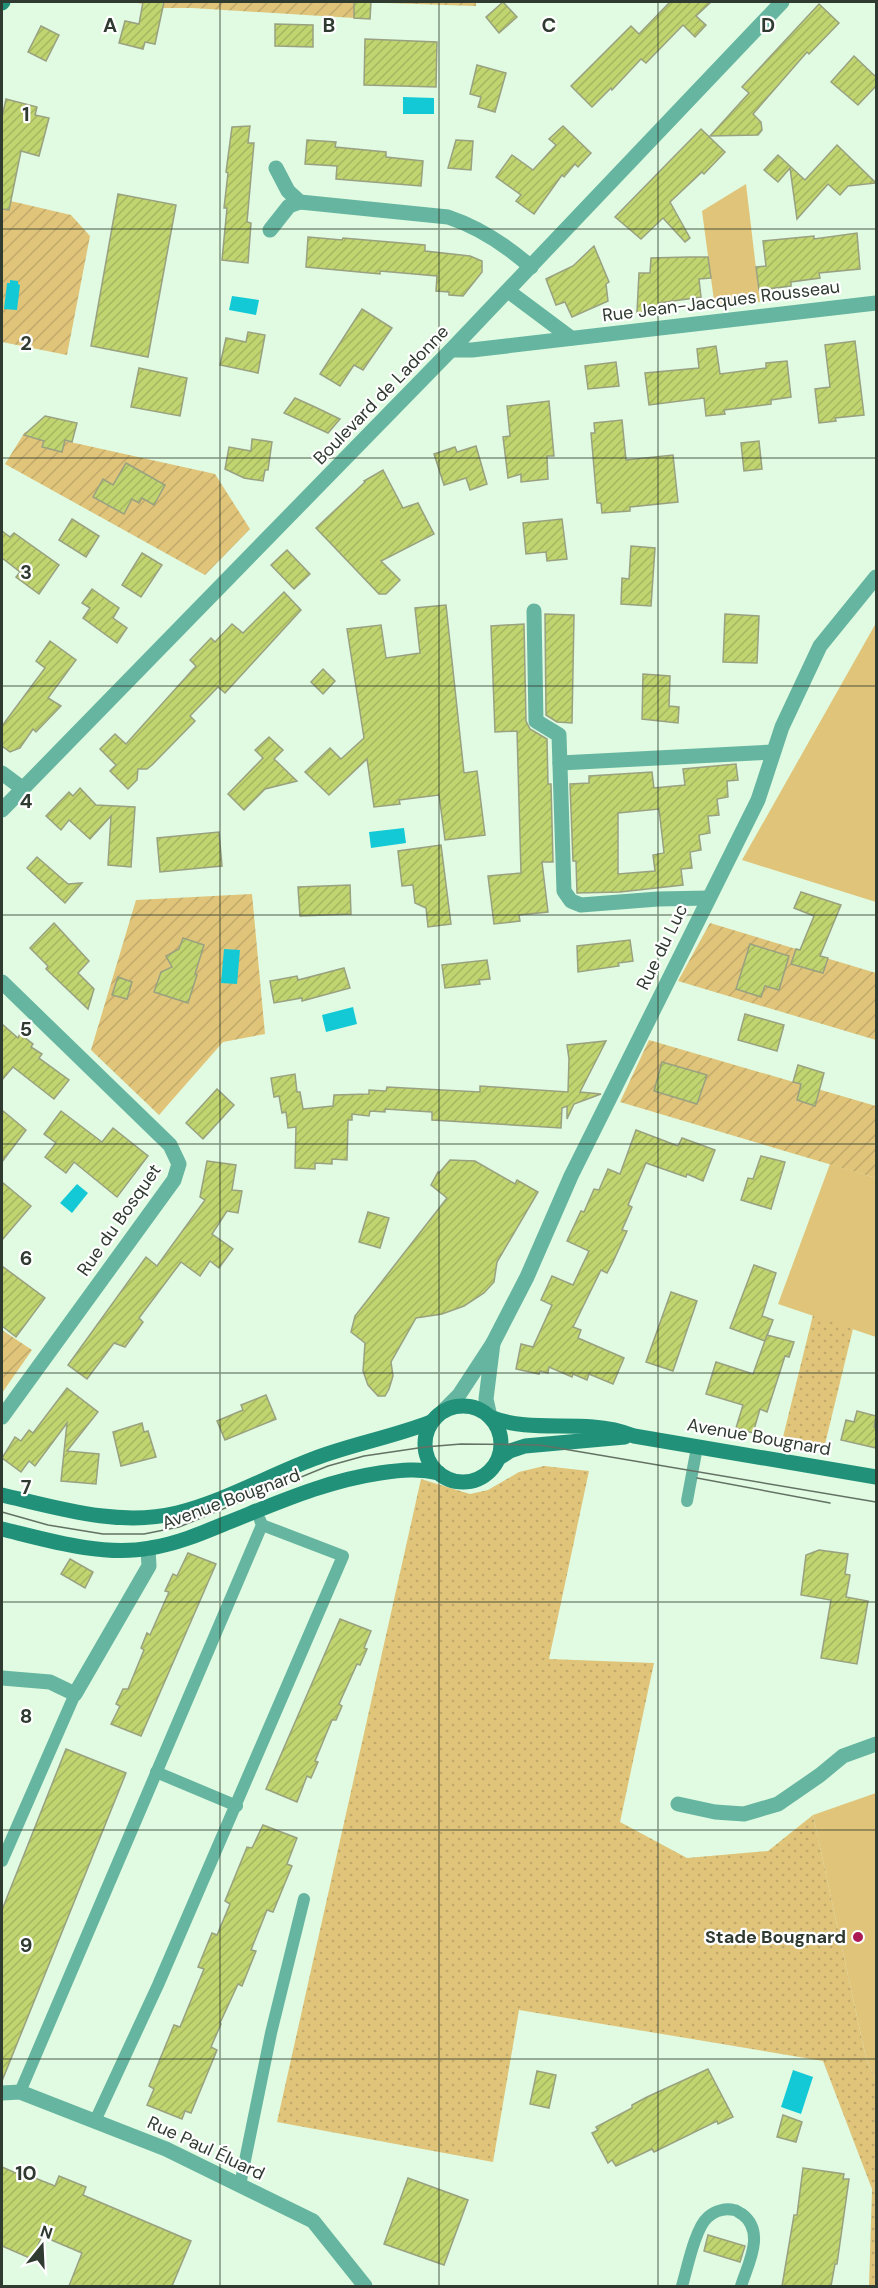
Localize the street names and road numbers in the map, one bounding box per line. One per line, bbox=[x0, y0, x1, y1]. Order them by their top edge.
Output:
street label: Rue Jean-Jacques Rousseau bbox=[601, 275, 841, 327]
street label: Boulevard de Ladonne bbox=[308, 320, 454, 470]
street label: Rue du Luc bbox=[631, 900, 693, 994]
street label: Rue du Bosquet bbox=[71, 1159, 167, 1281]
street label: Avenue Bougnard bbox=[685, 1413, 833, 1461]
street label: Avenue Bougnard bbox=[158, 1463, 304, 1535]
street label: Rue Paul Éluard bbox=[143, 2110, 269, 2186]

